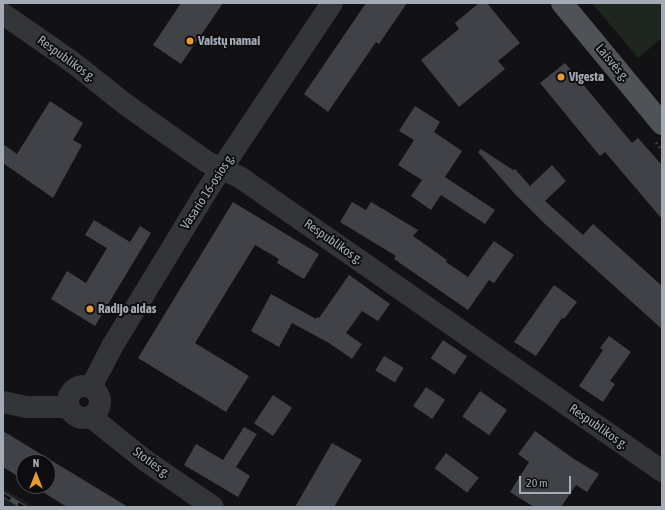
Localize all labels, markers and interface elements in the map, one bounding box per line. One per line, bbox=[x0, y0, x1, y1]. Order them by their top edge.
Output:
street label: Respublikos g. bbox=[34, 33, 98, 85]
place label: Vaistų namai bbox=[198, 33, 260, 49]
marker: Vaistų namai bbox=[185, 36, 195, 46]
street label: Laisvės g. bbox=[592, 41, 632, 85]
place label: Vigesta bbox=[569, 69, 604, 85]
marker: Vigesta bbox=[556, 72, 566, 82]
street label: Vasario 16-osios g. bbox=[178, 151, 238, 233]
street label: Respublikos g. bbox=[301, 216, 365, 268]
place label: Radijo aidas bbox=[98, 301, 156, 317]
marker: Radijo aidas bbox=[85, 304, 95, 314]
street label: Respublikos g. bbox=[566, 401, 630, 453]
street label: Stoties g. bbox=[129, 444, 173, 482]
north arrow bbox=[16, 454, 56, 494]
text: N bbox=[33, 457, 39, 469]
scale bar bbox=[521, 468, 573, 494]
text: 20 m bbox=[526, 476, 548, 490]

